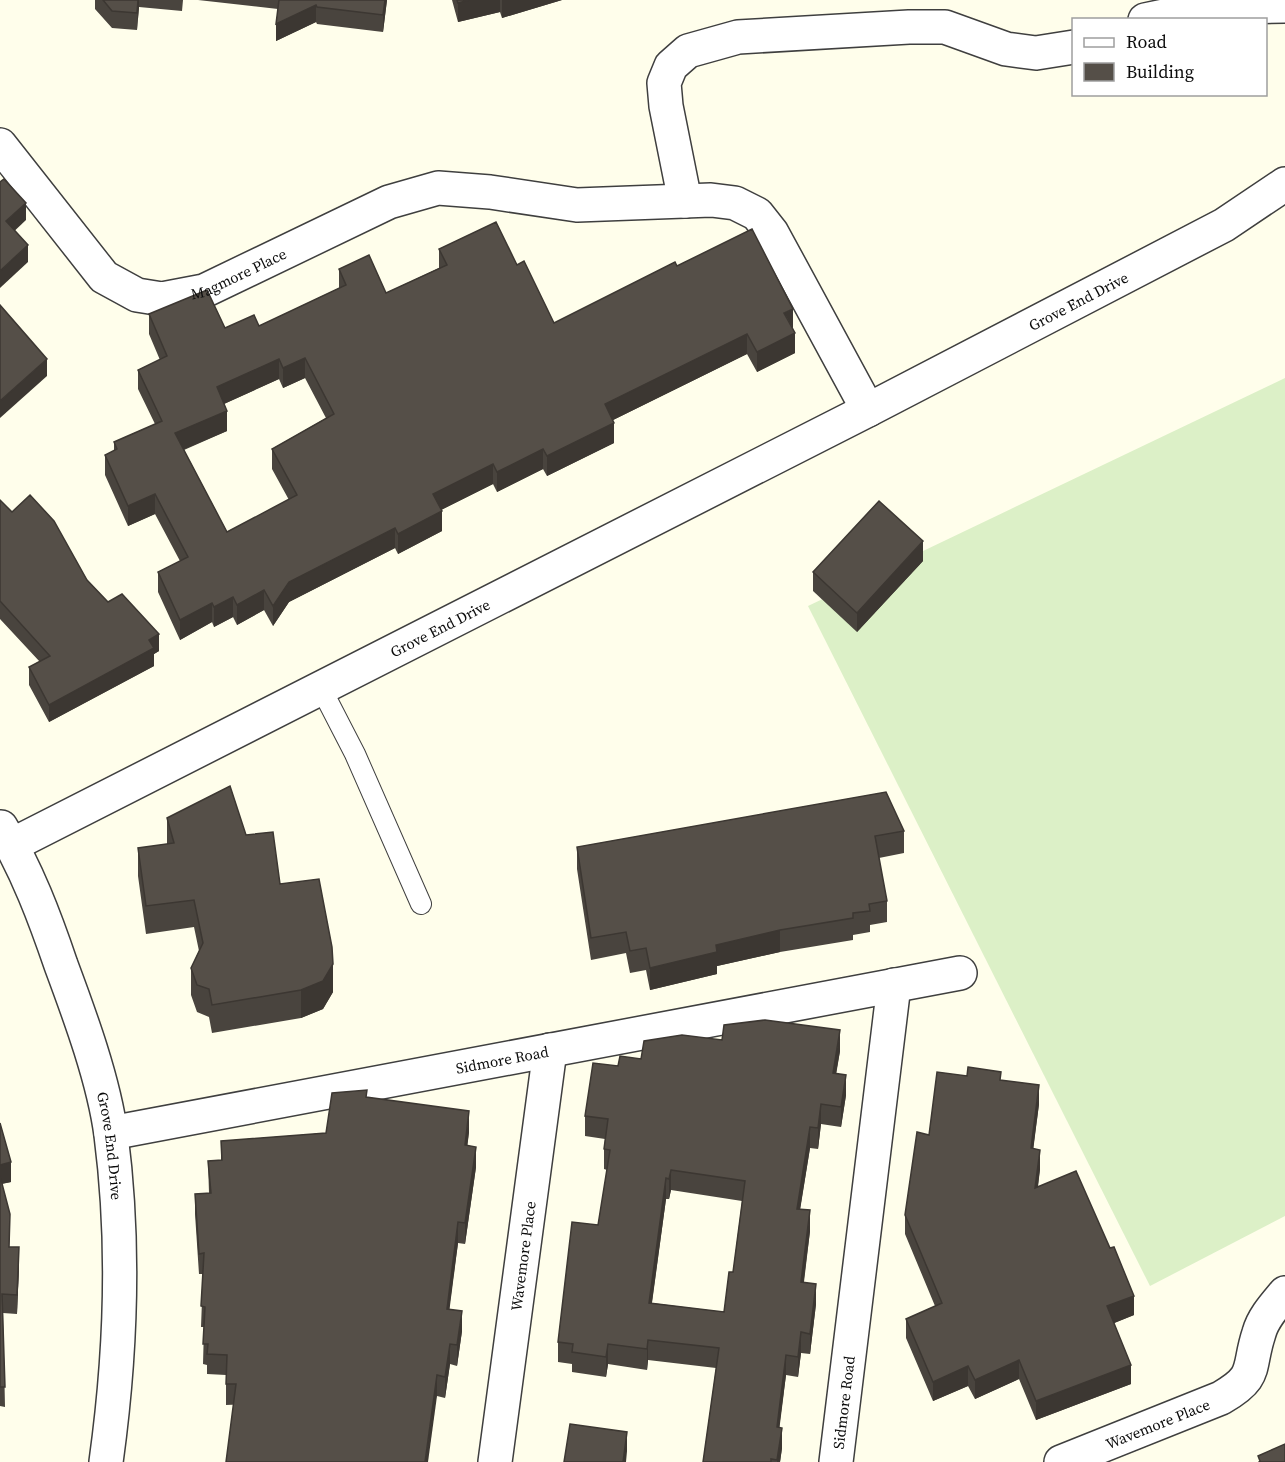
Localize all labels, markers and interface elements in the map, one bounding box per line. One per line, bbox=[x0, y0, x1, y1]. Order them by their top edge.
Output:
legend bbox=[1072, 18, 1267, 96]
text: Road bbox=[1126, 29, 1167, 54]
text: Building bbox=[1126, 59, 1194, 84]
street label: Magmore Place bbox=[189, 242, 290, 304]
street label: Grove End Drive bbox=[1025, 266, 1132, 335]
street label: Grove End Drive bbox=[386, 593, 494, 662]
street label: Sidmore Road bbox=[454, 1040, 551, 1078]
street label: Grove End Drive bbox=[92, 1089, 128, 1201]
street label: Wavemore Place bbox=[505, 1199, 540, 1312]
street label: Sidmore Road bbox=[827, 1354, 859, 1450]
street label: Wavemore Place bbox=[1102, 1393, 1213, 1454]

